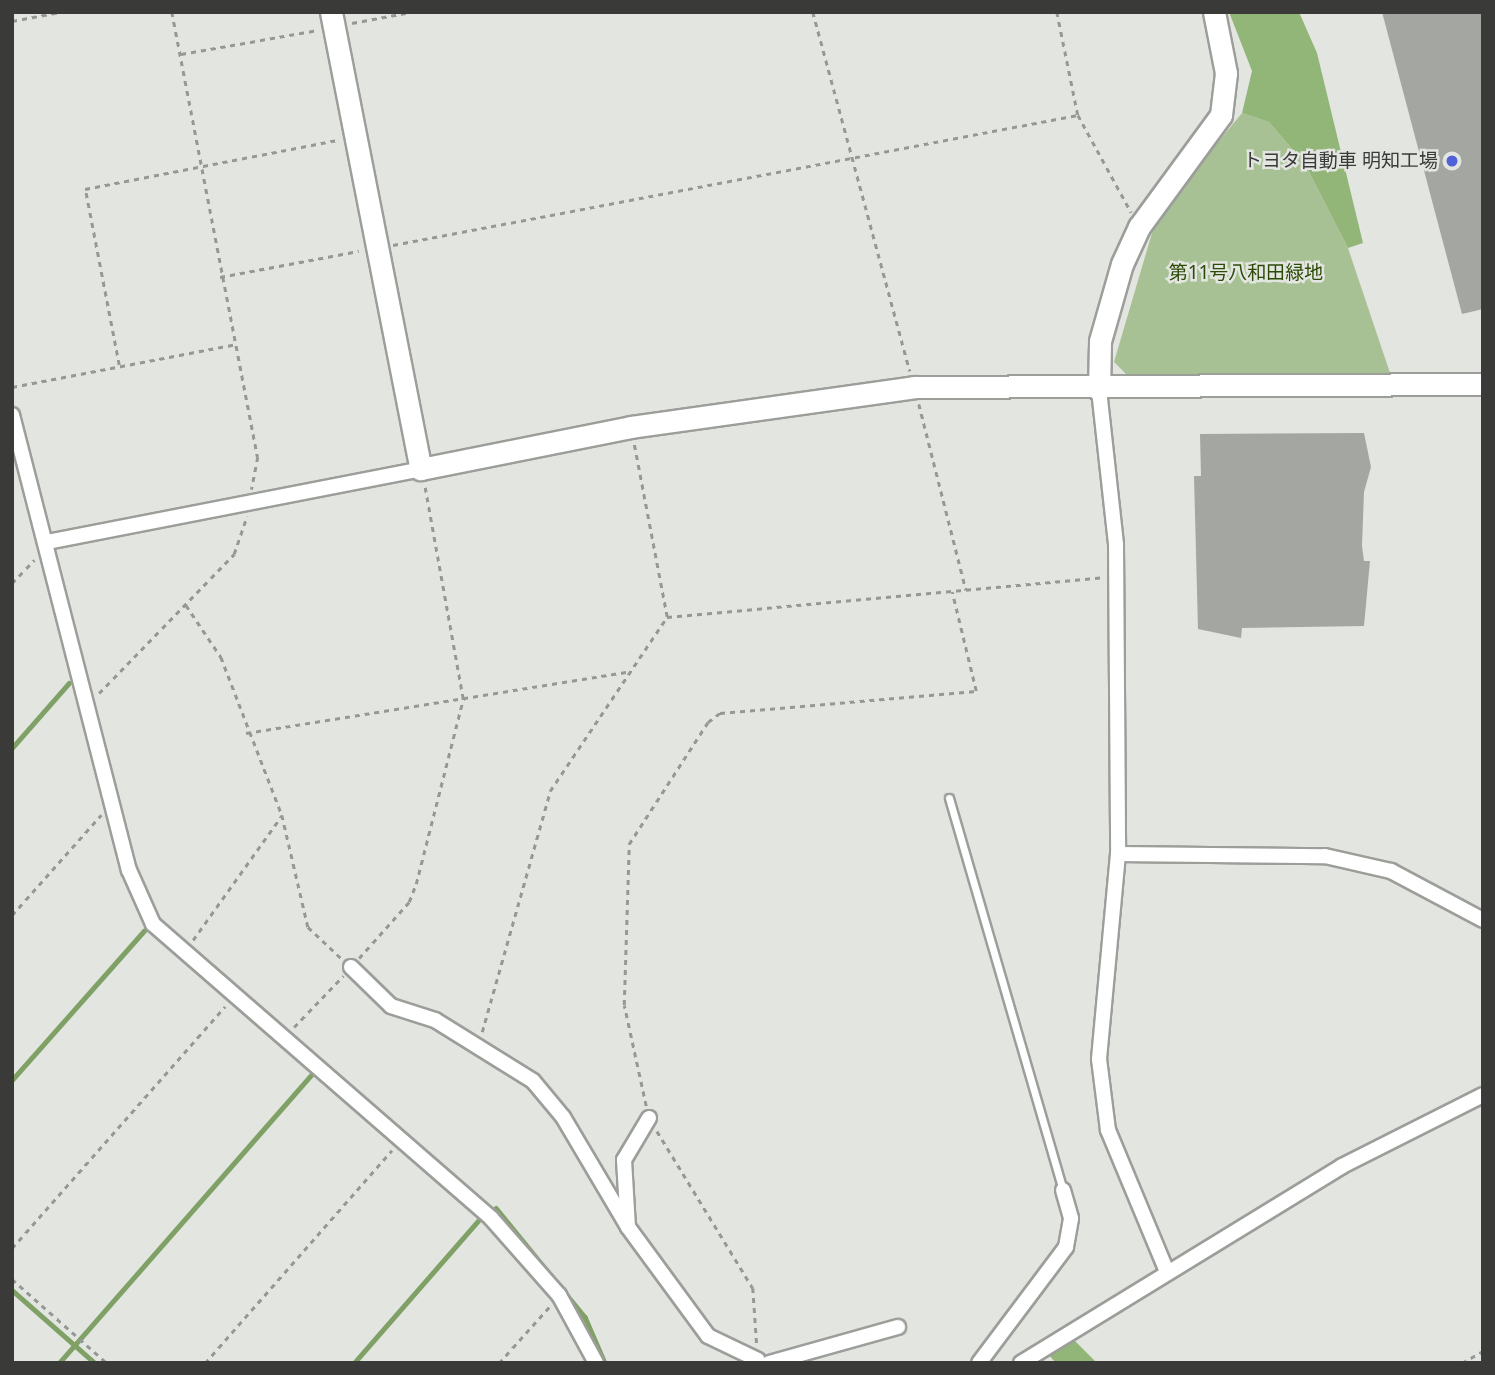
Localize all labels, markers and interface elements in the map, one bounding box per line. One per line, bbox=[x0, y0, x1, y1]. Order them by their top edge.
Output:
place label: トヨタ自動車 明知工場 bbox=[1243, 150, 1438, 172]
marker: トヨタ自動車 明知工場 bbox=[1444, 153, 1460, 169]
park label: 第11号八和田緑地 bbox=[1169, 262, 1323, 284]

